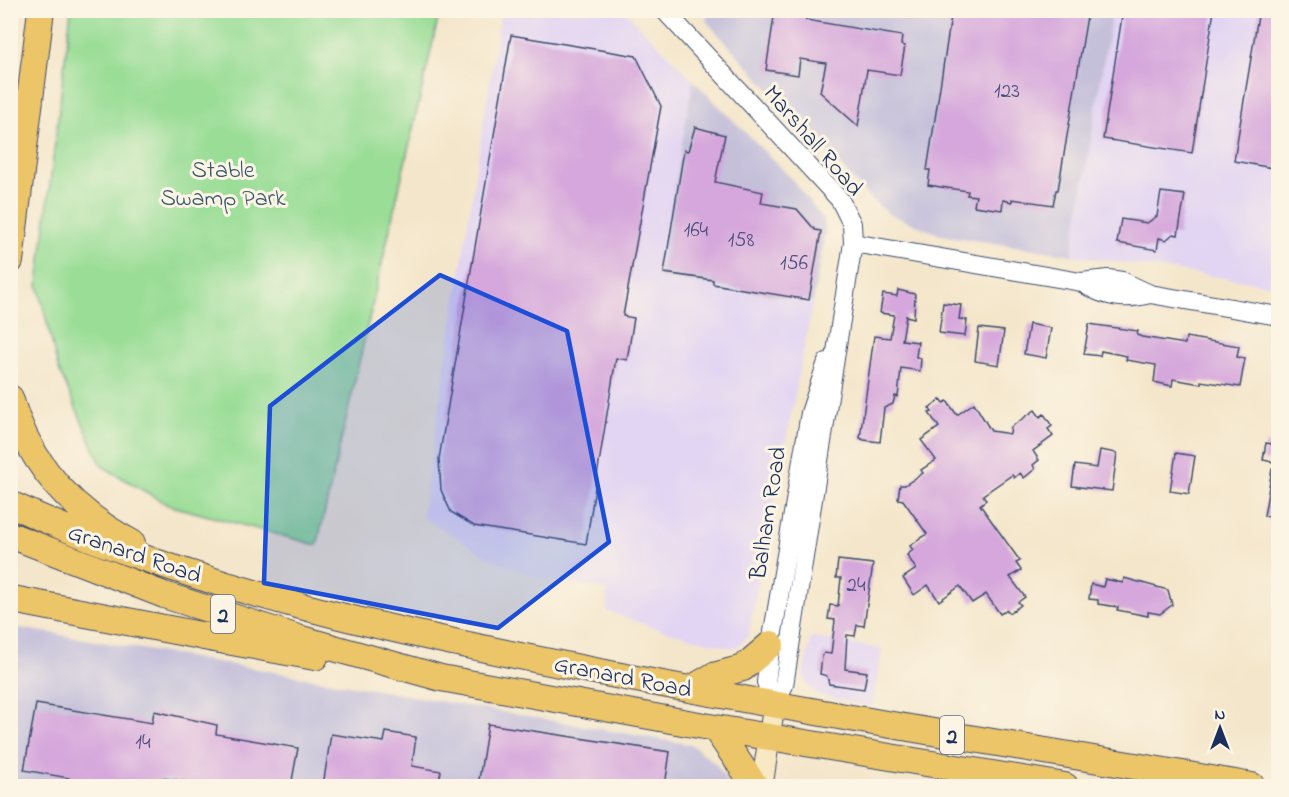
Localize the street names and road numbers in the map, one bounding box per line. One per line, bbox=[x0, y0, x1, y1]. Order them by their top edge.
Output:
street label: Marshall Road bbox=[754, 78, 871, 206]
street label: Balham Road bbox=[742, 444, 797, 583]
street label: Granard Road bbox=[63, 516, 206, 595]
road number: 2 bbox=[211, 595, 235, 633]
street label: Granard Road bbox=[551, 648, 695, 709]
road number: 2 bbox=[940, 716, 964, 754]

